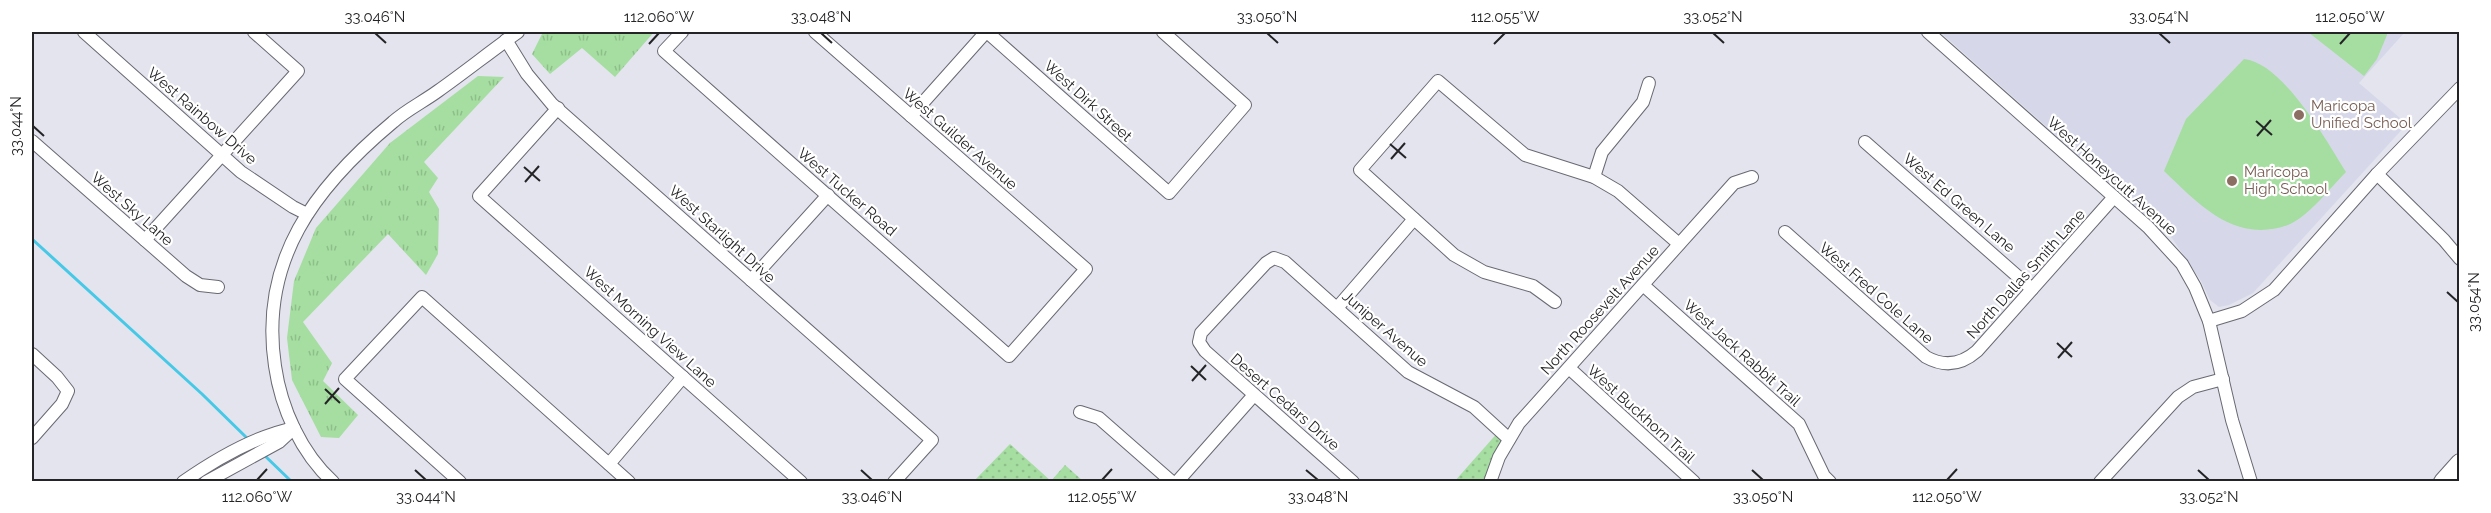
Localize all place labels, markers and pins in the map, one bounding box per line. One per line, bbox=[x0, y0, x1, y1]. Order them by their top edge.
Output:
place label: Maricopa Unified School bbox=[2311, 97, 2413, 132]
marker: Maricopa Unified School bbox=[2292, 108, 2306, 122]
place label: Maricopa High School bbox=[2244, 163, 2329, 198]
marker: Maricopa High School bbox=[2225, 174, 2239, 188]

